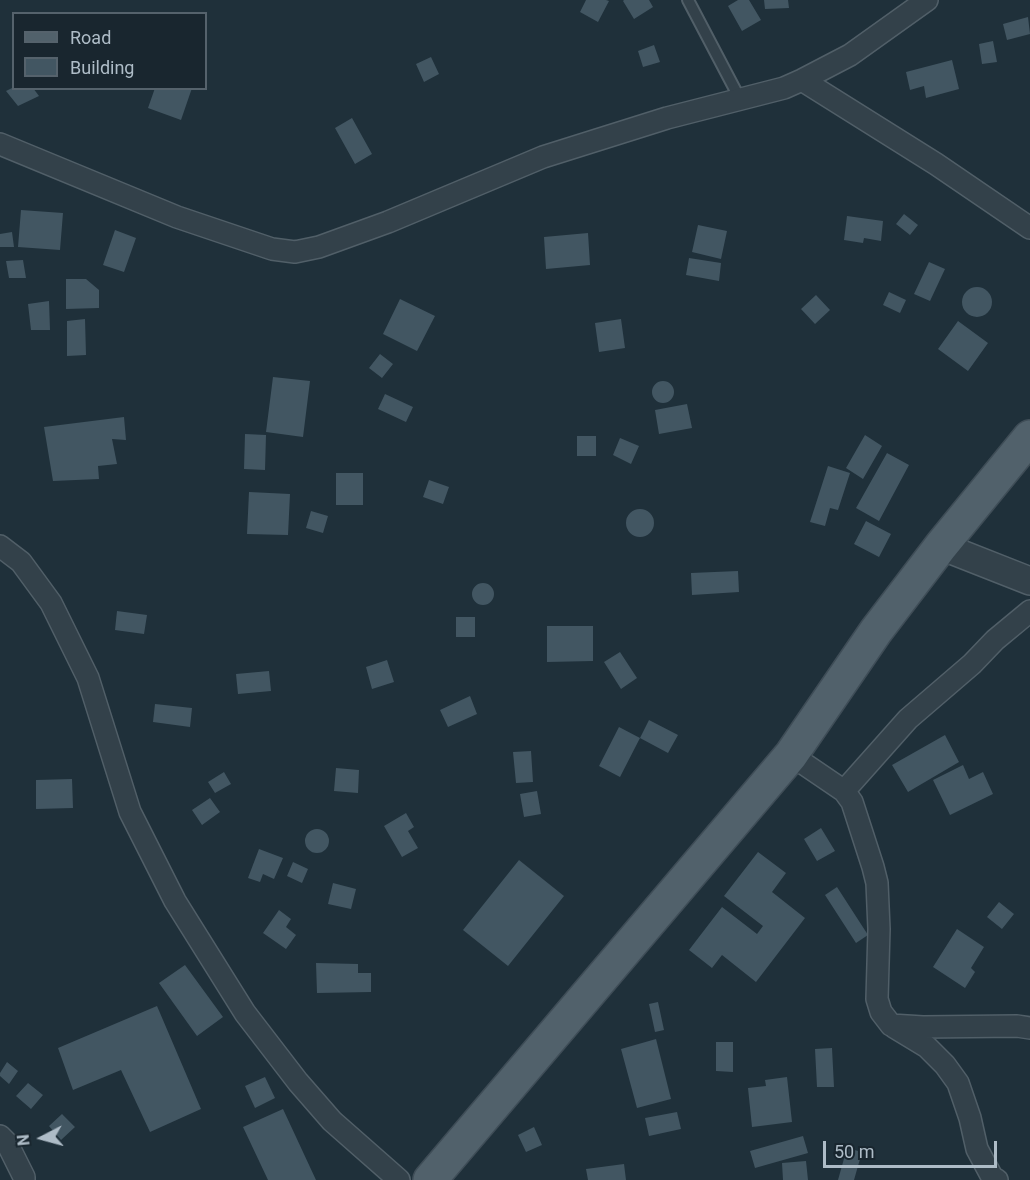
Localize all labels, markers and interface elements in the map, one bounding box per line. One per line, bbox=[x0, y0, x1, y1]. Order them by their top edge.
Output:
legend bbox=[12, 12, 207, 90]
text: Road bbox=[70, 27, 111, 48]
text: Building bbox=[70, 57, 134, 78]
north arrow bbox=[12, 1108, 72, 1168]
scale bar bbox=[826, 1129, 1000, 1167]
text: N bbox=[14, 1133, 34, 1147]
text: 50 m bbox=[834, 1141, 874, 1162]

